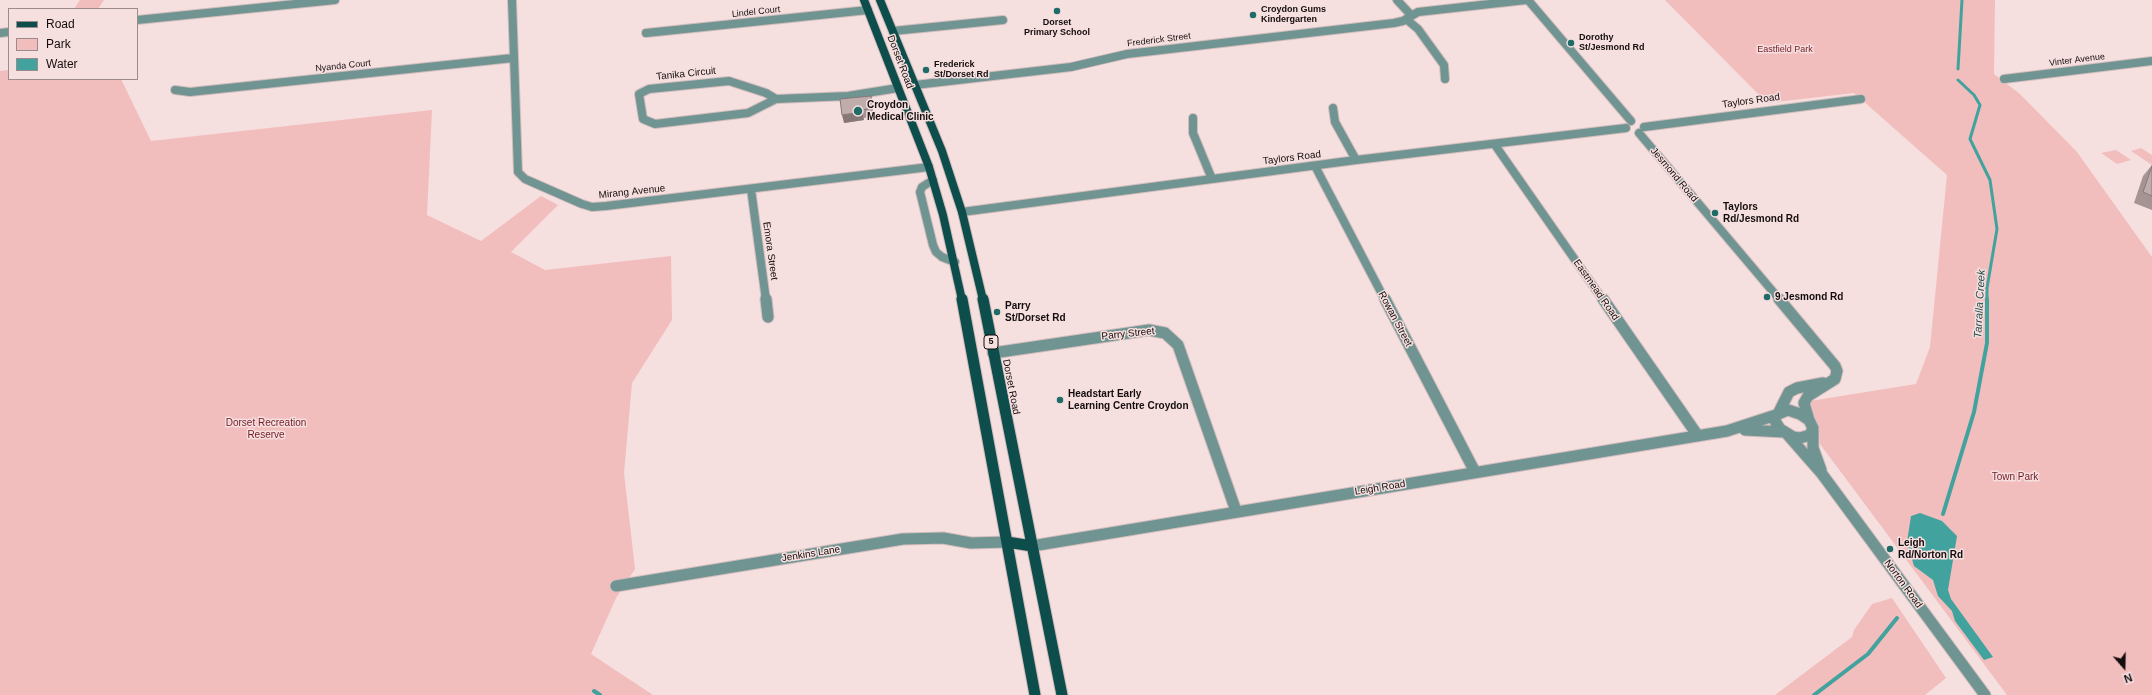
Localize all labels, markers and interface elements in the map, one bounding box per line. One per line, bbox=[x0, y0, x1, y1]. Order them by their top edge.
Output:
street label: Lindel Court bbox=[731, 4, 781, 20]
place label: Croydon Gums Kindergarten bbox=[1261, 5, 1326, 26]
marker: Dorset Primary School bbox=[1052, 6, 1062, 16]
legend bbox=[8, 8, 138, 80]
marker: Croydon Gums Kindergarten bbox=[1248, 10, 1258, 20]
text: Road bbox=[46, 17, 75, 31]
place label: Dorset Primary School bbox=[1024, 18, 1090, 39]
street label: Frederick Street bbox=[1127, 31, 1191, 49]
place label: Dorothy St/Jesmond Rd bbox=[1579, 33, 1645, 54]
street label: Dorset Road bbox=[884, 34, 916, 90]
text: Park bbox=[46, 37, 71, 51]
marker: Dorothy St/Jesmond Rd bbox=[1566, 38, 1576, 48]
park label: Eastfield Park bbox=[1757, 45, 1813, 55]
street label: Vinter Avenue bbox=[2048, 51, 2106, 69]
text: Water bbox=[46, 57, 78, 71]
street label: Nyanda Court bbox=[315, 58, 371, 74]
place label: Frederick St/Dorset Rd bbox=[934, 60, 989, 81]
street label: Tanika Circuit bbox=[656, 65, 716, 83]
marker: Frederick St/Dorset Rd bbox=[921, 65, 931, 75]
street label: Taylors Road bbox=[1721, 91, 1781, 111]
place label: Croydon Medical Clinic bbox=[867, 99, 934, 122]
marker: Croydon Medical Clinic bbox=[852, 105, 864, 117]
street label: Jesmond Road bbox=[1648, 145, 1700, 205]
street label: Taylors Road bbox=[1262, 148, 1322, 168]
street label: Mirang Avenue bbox=[598, 183, 666, 201]
place label: Taylors Rd/Jesmond Rd bbox=[1723, 201, 1799, 224]
marker: Taylors Rd/Jesmond Rd bbox=[1710, 208, 1720, 218]
street label: Emora Street bbox=[760, 221, 780, 281]
street label: Eastmead Road bbox=[1571, 257, 1621, 323]
water label: Tarralla Creek bbox=[1972, 269, 1988, 339]
street label: Rowan Street bbox=[1375, 289, 1415, 349]
place label: 9 Jesmond Rd bbox=[1775, 291, 1843, 303]
marker: 9 Jesmond Rd bbox=[1762, 292, 1772, 302]
place label: Parry St/Dorset Rd bbox=[1005, 300, 1066, 324]
marker: Parry St/Dorset Rd bbox=[992, 307, 1002, 317]
street label: Parry Street bbox=[1101, 325, 1155, 343]
road number: 5 bbox=[984, 335, 998, 349]
street label: Dorset Road bbox=[1000, 358, 1022, 416]
place label: Headstart Early Learning Centre Croydon bbox=[1068, 388, 1189, 412]
marker: Headstart Early Learning Centre Croydon bbox=[1055, 395, 1065, 405]
park label: Dorset Recreation Reserve bbox=[226, 417, 306, 440]
park label: Town Park bbox=[1992, 471, 2038, 483]
street label: Leigh Road bbox=[1354, 478, 1406, 498]
place label: Leigh Rd/Norton Rd bbox=[1898, 537, 1963, 560]
street label: Jenkins Lane bbox=[781, 543, 841, 565]
marker: Leigh Rd/Norton Rd bbox=[1885, 544, 1895, 554]
street label: Norton Road bbox=[1881, 558, 1925, 610]
north arrow bbox=[2104, 647, 2144, 687]
text: N bbox=[2122, 671, 2134, 685]

